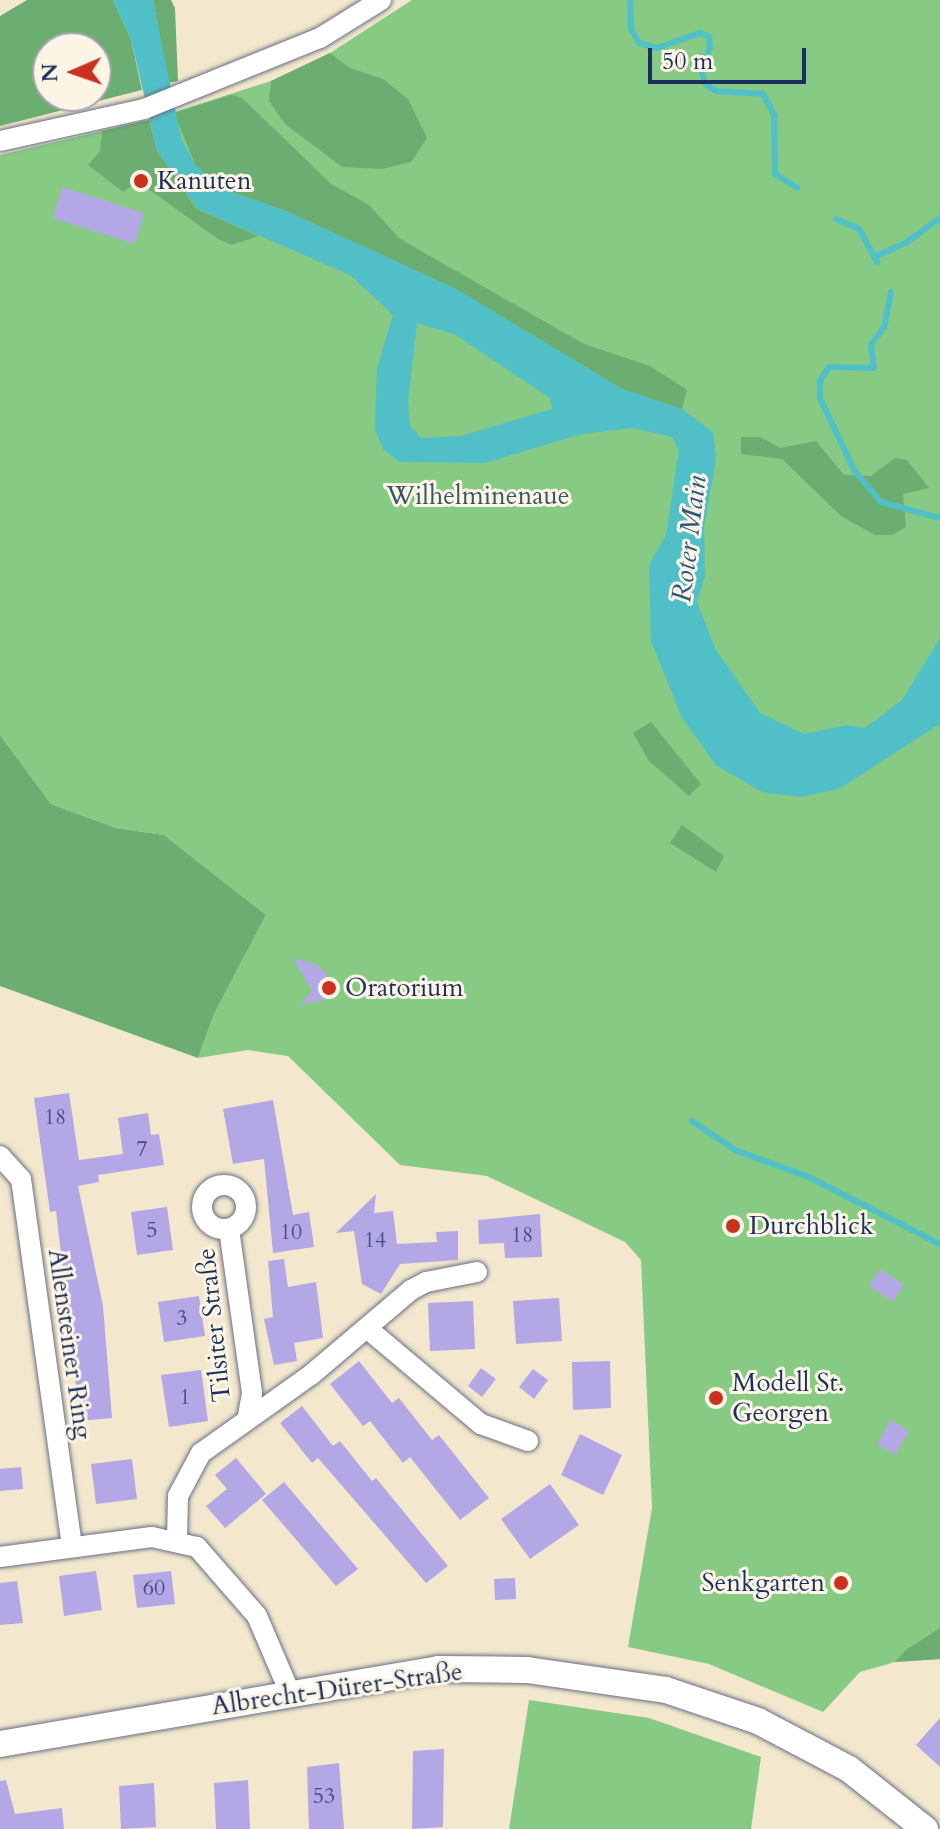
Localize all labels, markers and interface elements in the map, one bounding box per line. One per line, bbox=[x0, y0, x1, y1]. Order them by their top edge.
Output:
north arrow bbox=[32, 32, 112, 112]
scale bar bbox=[652, 32, 810, 82]
text: 50 m bbox=[662, 45, 713, 78]
text: N bbox=[35, 63, 65, 83]
place label: Kanuten bbox=[157, 165, 251, 197]
marker: Kanuten bbox=[132, 172, 150, 190]
water label: Roter Main bbox=[665, 474, 713, 604]
park label: Wilhelminenaue bbox=[386, 480, 570, 512]
place label: Oratorium bbox=[345, 972, 464, 1004]
marker: Oratorium bbox=[320, 979, 338, 997]
house number: 18 bbox=[44, 1105, 66, 1131]
house number: 7 bbox=[136, 1137, 148, 1163]
place label: Durchblick bbox=[749, 1210, 874, 1242]
marker: Durchblick bbox=[724, 1217, 742, 1235]
house number: 5 bbox=[146, 1218, 158, 1244]
house number: 10 bbox=[280, 1220, 302, 1246]
house number: 18 bbox=[511, 1223, 533, 1249]
house number: 14 bbox=[364, 1228, 386, 1254]
street label: Tilsiter Straße bbox=[190, 1246, 238, 1404]
street label: Allensteiner Ring bbox=[41, 1247, 99, 1441]
house number: 3 bbox=[176, 1306, 188, 1332]
place label: Modell St. Georgen bbox=[732, 1367, 844, 1428]
house number: 1 bbox=[179, 1385, 191, 1411]
marker: Modell St. Georgen bbox=[707, 1389, 725, 1407]
place label: Senkgarten bbox=[701, 1567, 825, 1599]
marker: Senkgarten bbox=[832, 1574, 850, 1592]
house number: 60 bbox=[143, 1576, 165, 1602]
street label: Albrecht-Dürer-Straße bbox=[209, 1656, 465, 1722]
house number: 53 bbox=[313, 1784, 335, 1810]

